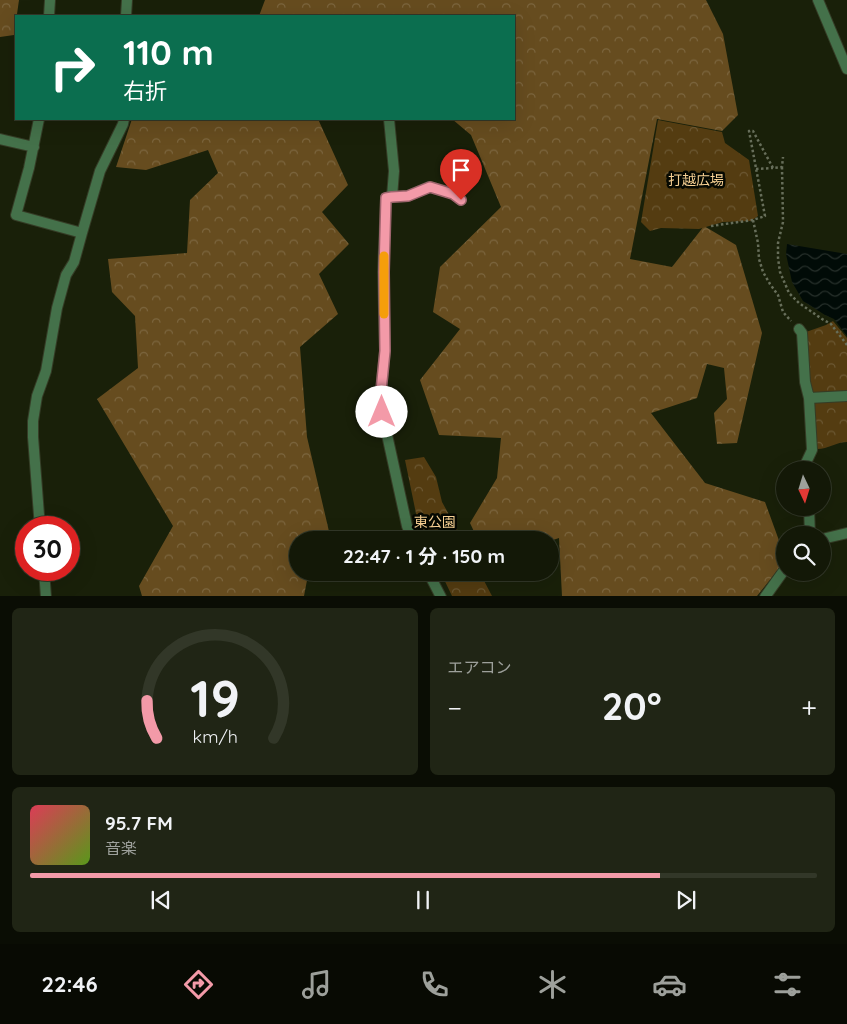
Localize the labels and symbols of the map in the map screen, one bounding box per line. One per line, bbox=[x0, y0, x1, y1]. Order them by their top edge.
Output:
pin bbox=[440, 149, 482, 200]
park label: 打越広場 bbox=[668, 171, 724, 189]
position arrow bbox=[355, 385, 407, 437]
north arrow bbox=[776, 461, 831, 516]
park label: 東公園 bbox=[414, 513, 456, 531]
speed limit sign: 30 bbox=[15, 516, 80, 581]

